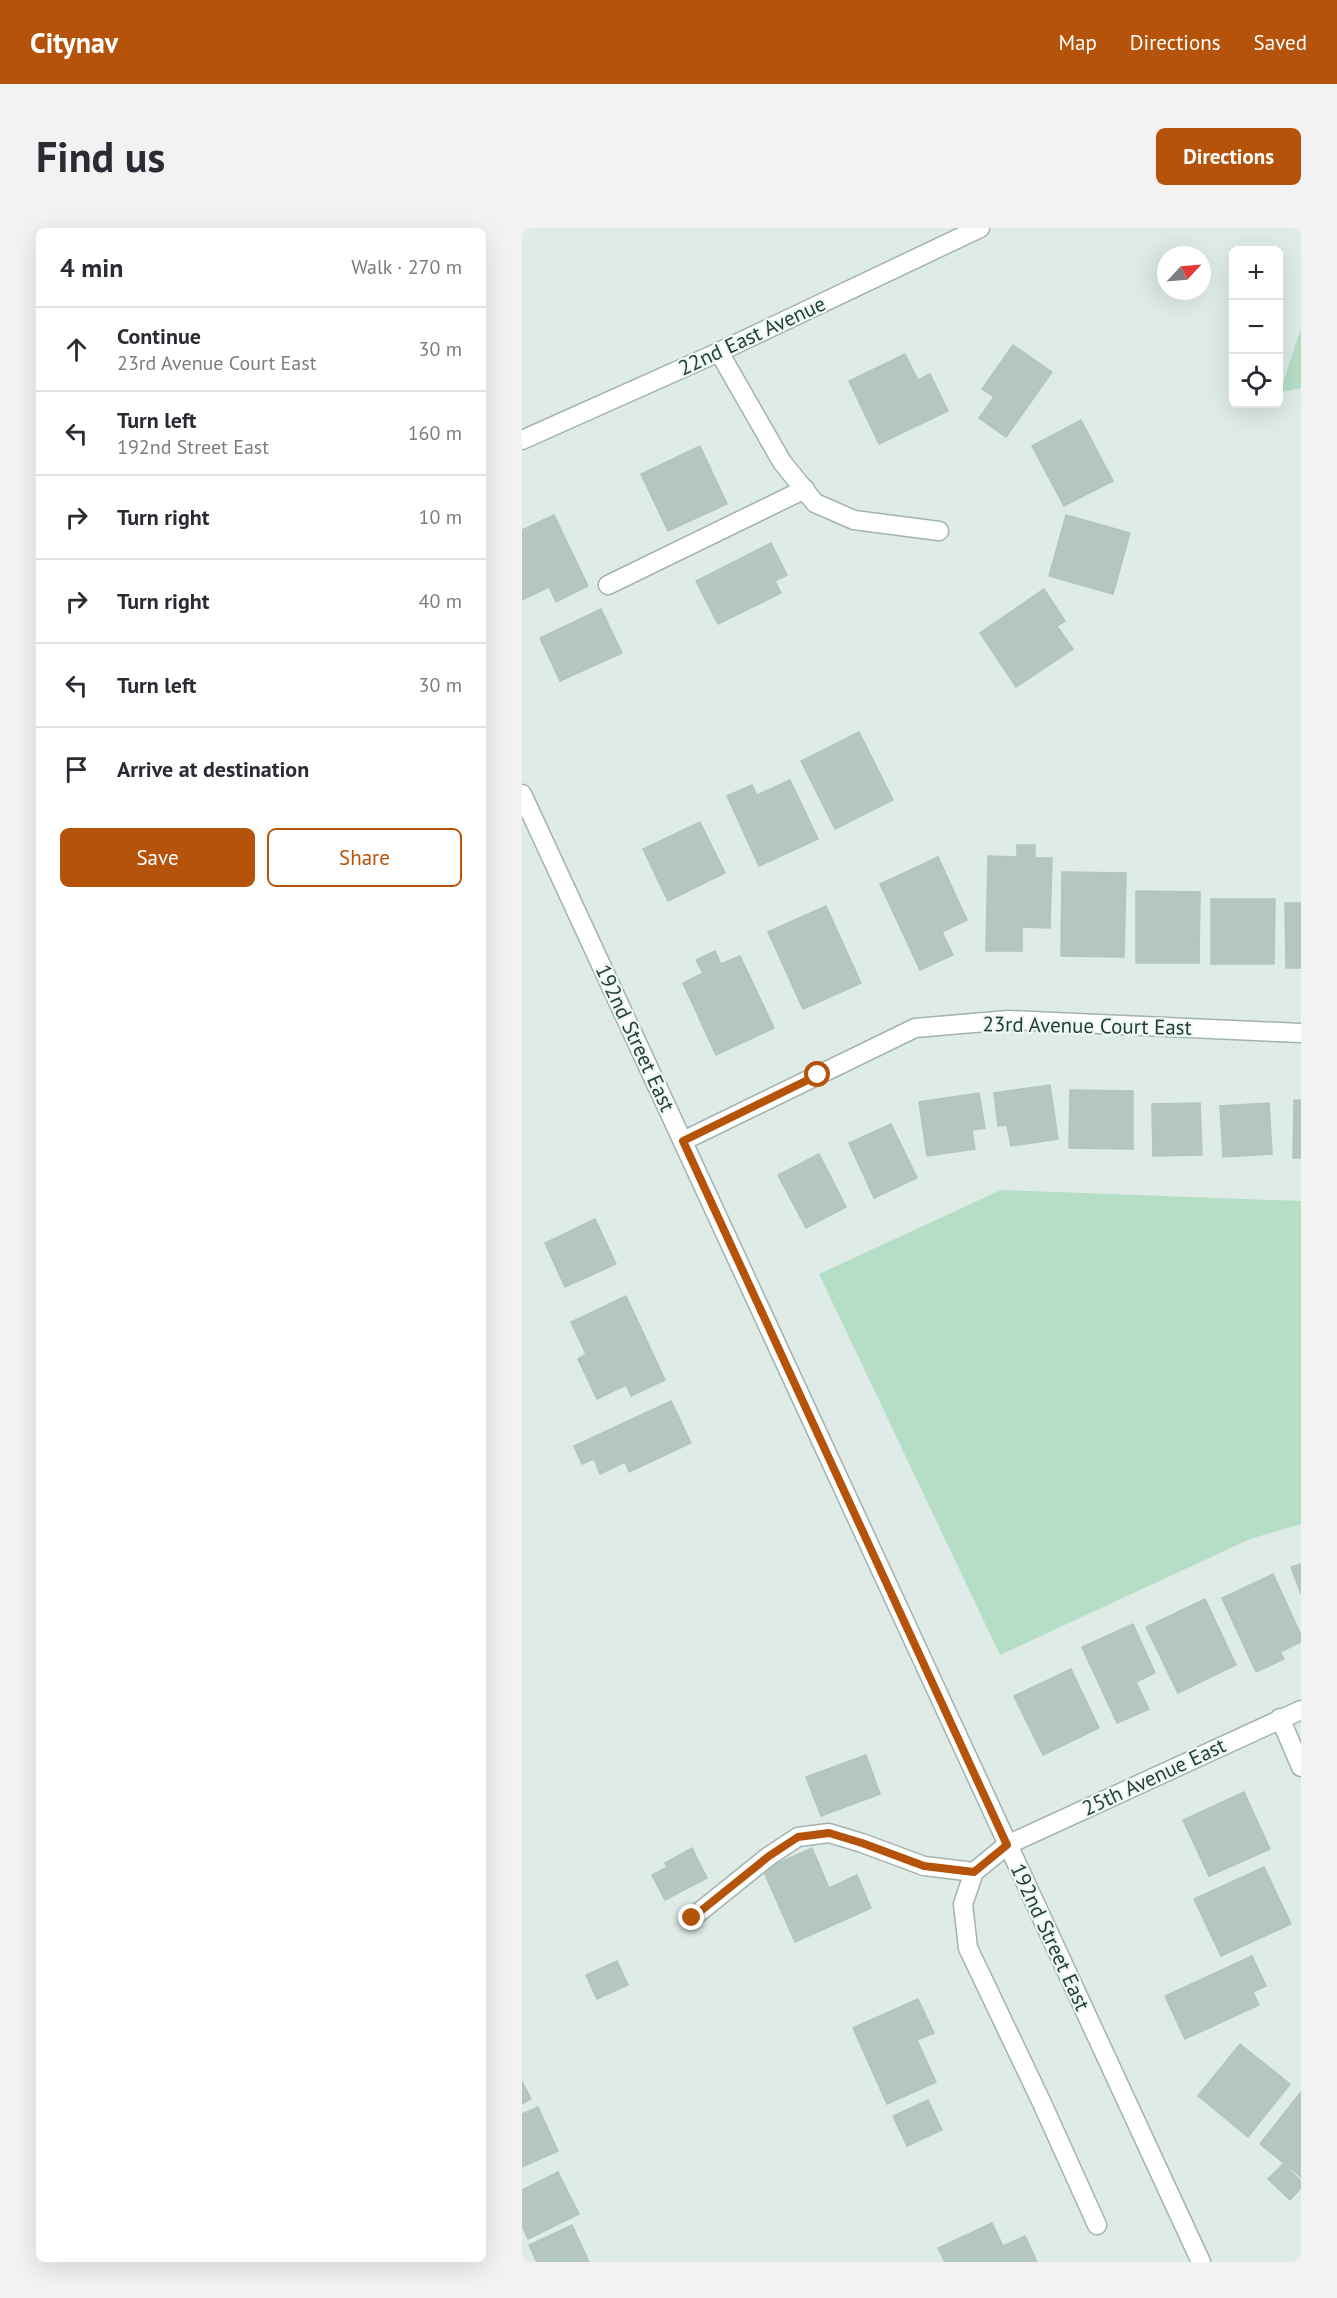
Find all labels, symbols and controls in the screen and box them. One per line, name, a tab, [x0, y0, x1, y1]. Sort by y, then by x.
text: Citynav	[30, 24, 118, 61]
text: Map	[1058, 29, 1097, 56]
text: Directions	[1130, 29, 1221, 56]
text: Saved	[1254, 29, 1307, 56]
button: Directions	[1156, 128, 1301, 185]
text: Find us	[36, 129, 165, 184]
north arrow	[1157, 246, 1211, 300]
map controls	[1229, 246, 1283, 408]
button: +	[1229, 246, 1283, 300]
text: 4 min	[60, 251, 123, 284]
text: Walk · 270 m	[351, 254, 462, 280]
street label: 22nd East Avenue	[674, 290, 830, 381]
button: −	[1229, 300, 1283, 354]
text: Continue	[117, 322, 201, 350]
icon: ahead	[60, 333, 93, 366]
text: 30 m	[419, 336, 462, 362]
text: 23rd Avenue Court East	[117, 350, 316, 376]
button: locate	[1229, 354, 1283, 408]
text: Turn left	[117, 406, 197, 434]
icon: left	[60, 417, 93, 450]
text: 160 m	[408, 420, 462, 446]
text: 192nd Street East	[117, 434, 269, 460]
icon: right	[60, 501, 93, 534]
text: Turn right	[117, 503, 209, 531]
text: 10 m	[419, 504, 462, 530]
icon: right	[60, 585, 93, 618]
text: Turn right	[117, 587, 209, 615]
text: 40 m	[419, 588, 462, 614]
icon: left	[60, 669, 93, 702]
text: Turn left	[117, 671, 197, 699]
text: 30 m	[419, 672, 462, 698]
icon: arrive	[60, 753, 93, 786]
text: Arrive at destination	[117, 755, 309, 783]
button: Save	[60, 828, 255, 887]
button: Share	[267, 828, 462, 887]
street label: 192nd Street East	[589, 960, 681, 1116]
street label: 23rd Avenue Court East	[982, 1010, 1192, 1041]
route start	[804, 1061, 830, 1087]
street label: 25th Avenue East	[1078, 1732, 1230, 1822]
street label: 192nd Street East	[1004, 1859, 1096, 2015]
route end	[678, 1904, 704, 1930]

